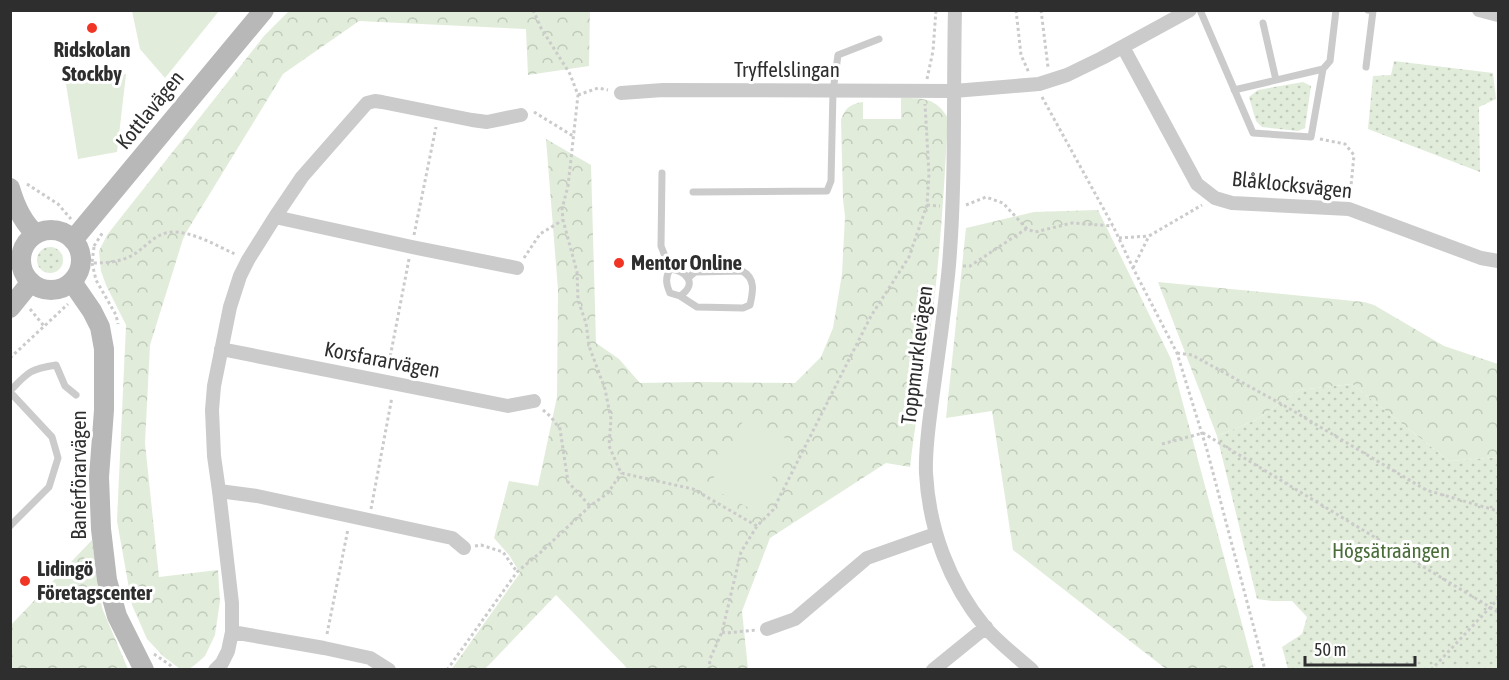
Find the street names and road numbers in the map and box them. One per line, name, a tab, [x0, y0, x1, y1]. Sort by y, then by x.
street label: Tryffelslingan	[734, 57, 840, 81]
street label: Kottlavägen	[110, 65, 188, 153]
street label: Blåklocksvägen	[1231, 166, 1353, 202]
street label: Toppmurklevägen	[896, 284, 936, 426]
street label: Korsfararvägen	[322, 336, 442, 382]
street label: Banérförarvägen	[66, 410, 90, 540]

